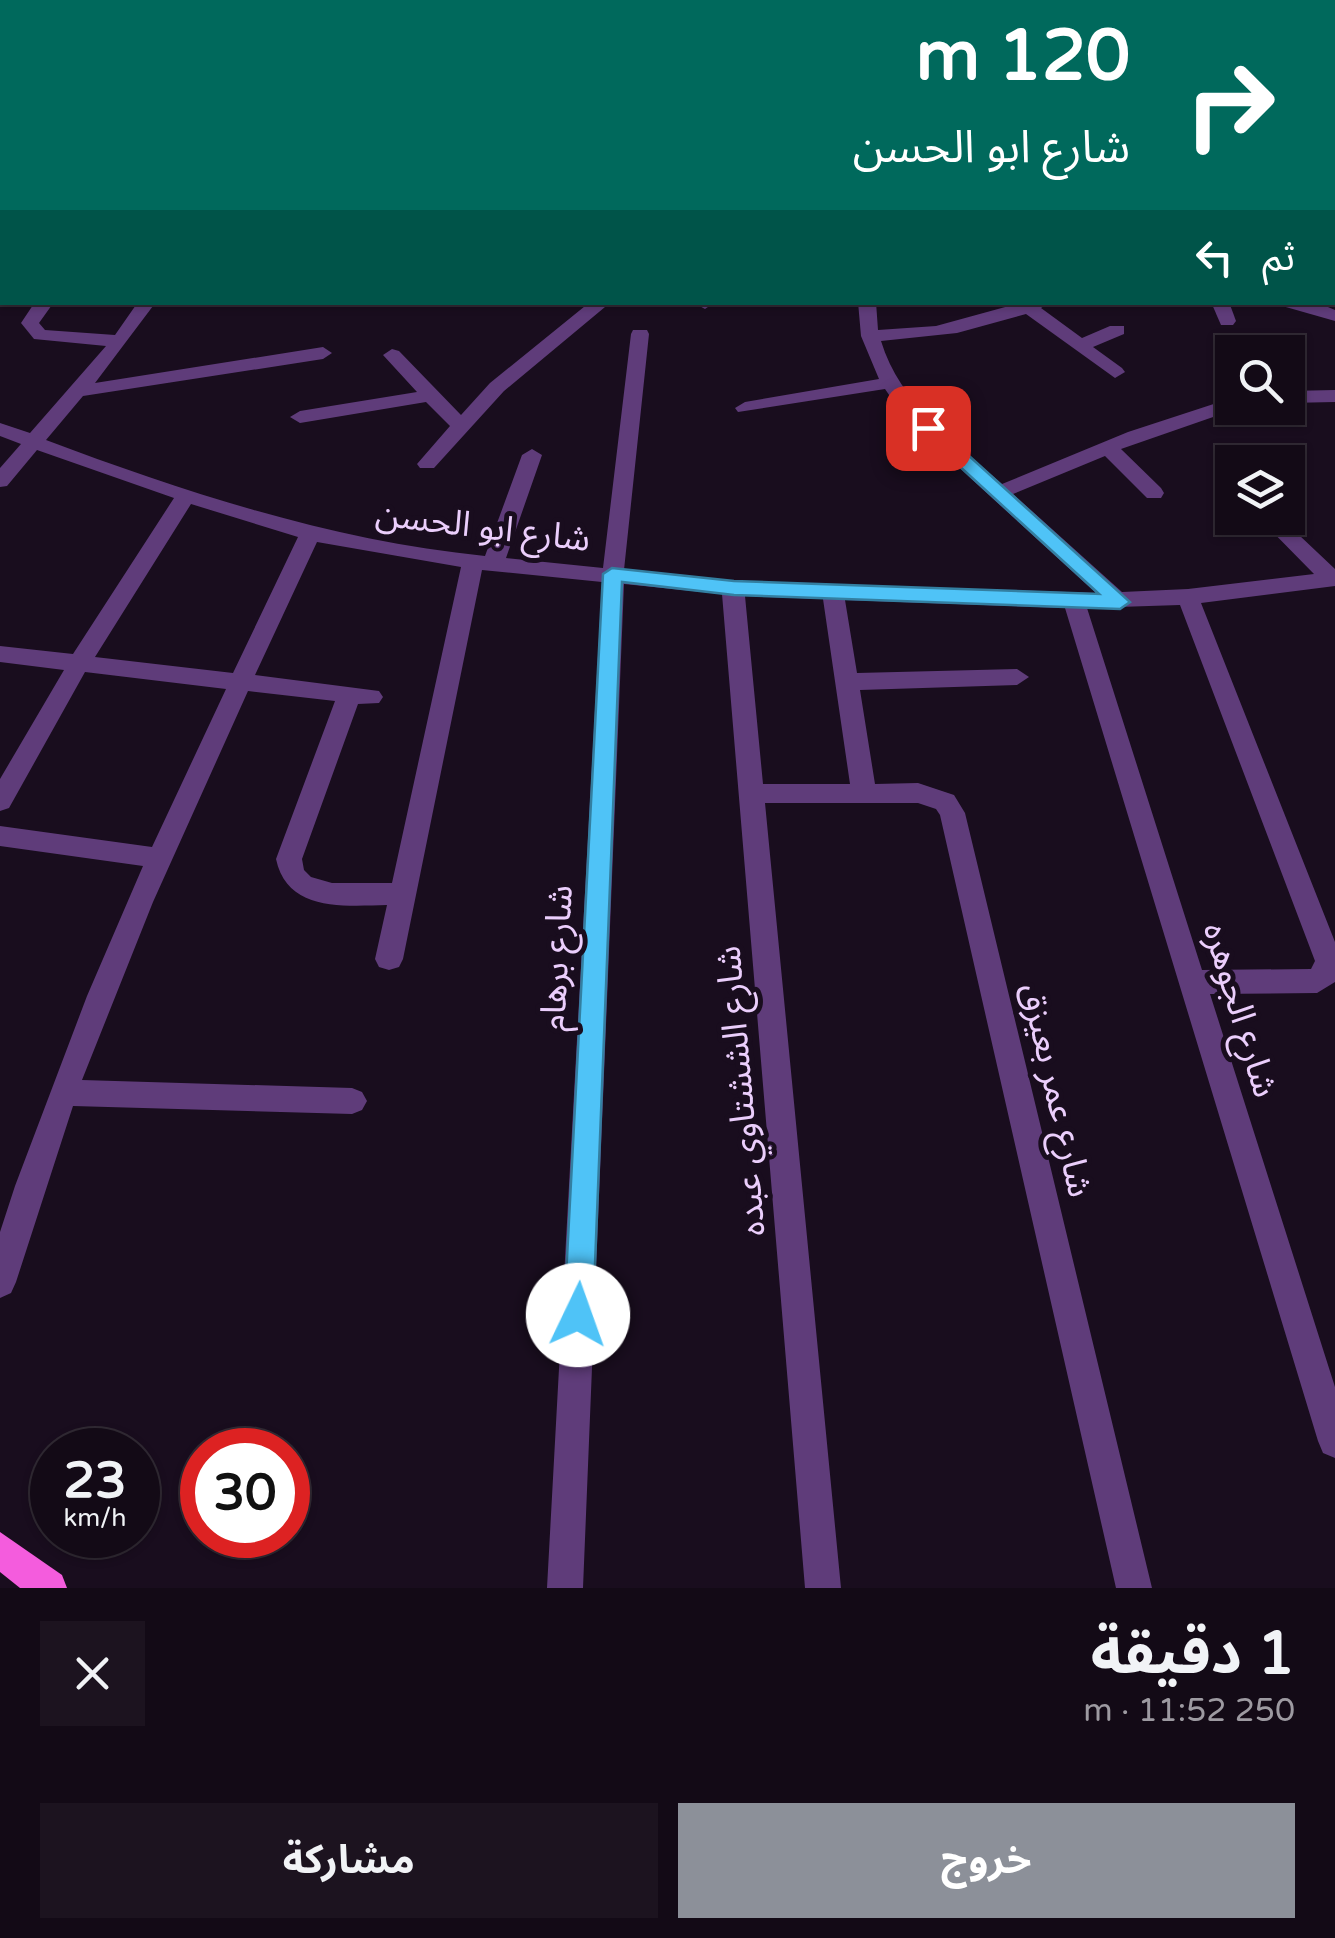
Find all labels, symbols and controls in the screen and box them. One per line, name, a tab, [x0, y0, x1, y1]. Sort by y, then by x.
text: 120 m	[916, 15, 1130, 99]
icon: right	[1165, 40, 1295, 170]
text: شارع ابو الحسن	[853, 121, 1130, 175]
icon: left	[1187, 230, 1242, 285]
text: ثم	[1262, 235, 1295, 281]
map controls	[1215, 335, 1305, 535]
button: search	[1215, 335, 1305, 425]
pin	[886, 386, 971, 471]
icon: arrive	[901, 401, 956, 456]
button: layers	[1215, 445, 1305, 535]
street label: شارع ابو الحسن	[373, 493, 593, 565]
street label: شارع برهام	[532, 884, 586, 1032]
street label: شارع الجوهره	[1190, 918, 1286, 1104]
street label: شارع الششتاوي عبده	[707, 944, 780, 1238]
street label: شارع عمر بعيزق	[1007, 979, 1101, 1202]
position arrow	[526, 1263, 630, 1367]
speed limit sign: 30	[180, 1428, 310, 1558]
text: 23	[64, 1451, 126, 1511]
text: km/h	[64, 1503, 126, 1533]
text: 1 دقيقة	[1091, 1618, 1295, 1690]
button: close	[40, 1621, 145, 1726]
text: 250 m · 11:52	[1083, 1692, 1295, 1730]
button: مشاركة	[40, 1803, 658, 1918]
button: خروج	[678, 1803, 1295, 1918]

